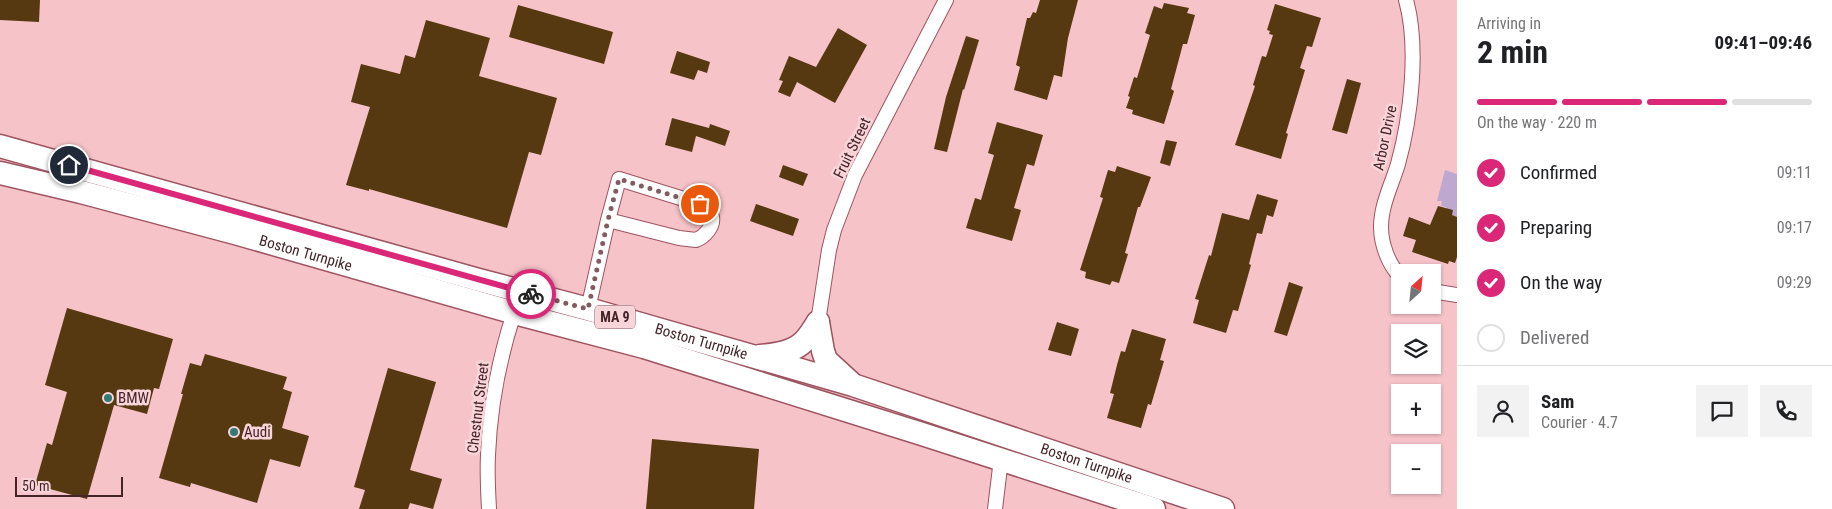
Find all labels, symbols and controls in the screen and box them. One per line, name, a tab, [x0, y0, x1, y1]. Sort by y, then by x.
text: Arriving in	[1477, 14, 1541, 33]
text: 09:41–09:46	[1714, 31, 1812, 54]
text: 2 min	[1477, 33, 1548, 71]
street label: Arbor Drive	[1369, 104, 1401, 172]
text: On the way · 220 m	[1477, 113, 1597, 132]
street label: Fruit Street	[830, 115, 874, 181]
pin	[48, 144, 90, 186]
icon: home	[55, 151, 83, 179]
icon: check	[1477, 159, 1505, 187]
text: Confirmed	[1520, 161, 1597, 184]
text: 09:11	[1777, 163, 1812, 182]
pin	[679, 183, 721, 225]
icon: bag	[686, 190, 714, 218]
icon: check	[1477, 214, 1505, 242]
text: Preparing	[1520, 216, 1592, 239]
text: 09:17	[1777, 218, 1812, 237]
street label: Boston Turnpike	[257, 231, 354, 275]
north arrow	[1391, 264, 1441, 314]
map controls	[1391, 264, 1441, 494]
courier	[506, 269, 556, 319]
icon: check	[1477, 269, 1505, 297]
text: On the way	[1520, 271, 1602, 294]
text: 09:29	[1777, 273, 1812, 292]
icon: bike	[517, 280, 545, 308]
road number: MA 9	[595, 306, 635, 328]
street label: Boston Turnpike	[653, 320, 750, 363]
button: layers	[1391, 324, 1441, 374]
text: Delivered	[1520, 326, 1589, 349]
street label: Chestnut Street	[463, 361, 493, 455]
button: +	[1391, 384, 1441, 434]
button: person	[1477, 385, 1529, 437]
button: chat	[1696, 385, 1748, 437]
button: phone	[1760, 385, 1812, 437]
place label: BMW	[118, 389, 150, 407]
text: Sam	[1541, 390, 1574, 413]
marker: BMW	[102, 392, 114, 404]
text: Courier · 4.7	[1541, 413, 1618, 432]
place label: Audi	[244, 423, 271, 441]
marker: Audi	[228, 426, 240, 438]
street label: Boston Turnpike	[1038, 439, 1135, 487]
button: −	[1391, 444, 1441, 494]
scale bar	[15, 474, 122, 497]
text: 50 m	[22, 478, 50, 494]

